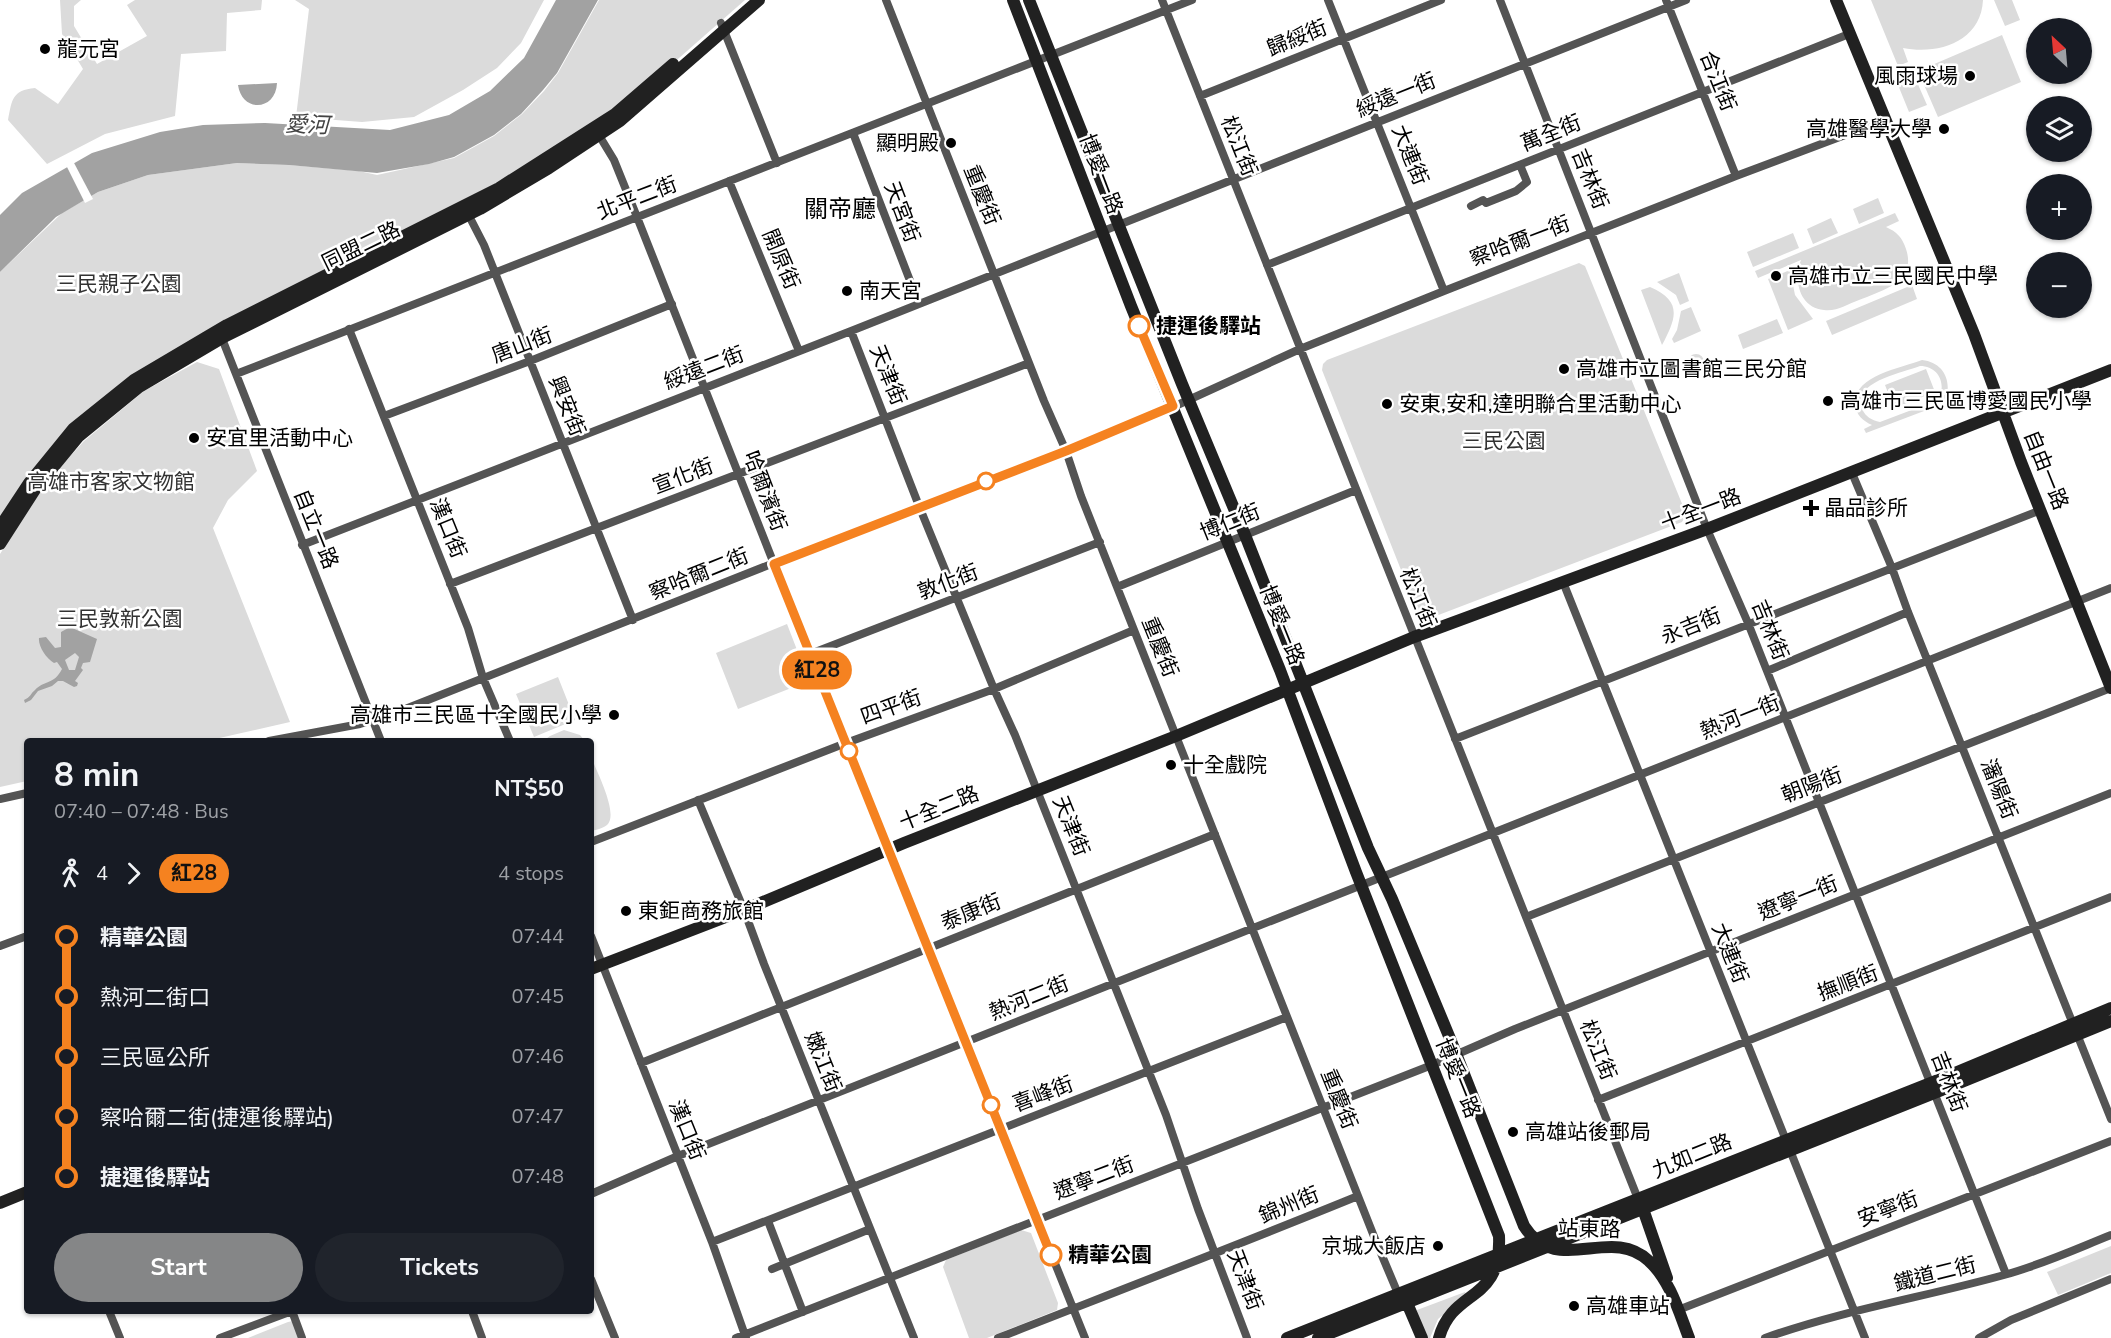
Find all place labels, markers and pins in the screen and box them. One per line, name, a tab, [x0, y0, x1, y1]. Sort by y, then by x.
place label: 龍元宮	[57, 35, 120, 63]
marker: 龍元宮	[38, 42, 52, 56]
place label: 風雨球場	[1874, 62, 1958, 90]
marker: 風雨球場	[1963, 69, 1977, 83]
place label: 高雄醫學大學	[1806, 115, 1932, 143]
marker: 高雄醫學大學	[1937, 122, 1951, 136]
place label: 顯明殿	[876, 129, 939, 157]
marker: 顯明殿	[944, 136, 958, 150]
place label: 高雄市立三民國民中學	[1788, 262, 1998, 290]
marker: 高雄市立三民國民中學	[1769, 269, 1783, 283]
place label: 南天宮	[859, 277, 922, 305]
marker: 南天宮	[840, 284, 854, 298]
place label: 捷運後驛站	[1156, 312, 1261, 340]
marker: 捷運後驛站	[1128, 315, 1150, 337]
place label: 高雄市立圖書館三民分館	[1576, 355, 1807, 383]
marker: 高雄市立圖書館三民分館	[1557, 362, 1571, 376]
place label: 高雄市三民區博愛國民小學	[1840, 387, 2092, 415]
place label: 安東,安和,達明聯合里活動中心	[1399, 390, 1682, 418]
marker: 高雄市三民區博愛國民小學	[1821, 394, 1835, 408]
marker: 安東,安和,達明聯合里活動中心	[1380, 397, 1394, 411]
place label: 安宜里活動中心	[206, 424, 353, 452]
marker: 安宜里活動中心	[187, 431, 201, 445]
unlabelled marker	[977, 472, 995, 490]
place label: 晶品診所	[1824, 494, 1908, 522]
marker: 晶品診所	[1802, 499, 1820, 517]
place label: 高雄市三民區十全國民小學	[350, 701, 602, 729]
marker: 高雄市三民區十全國民小學	[607, 708, 621, 722]
unlabelled marker	[840, 742, 858, 760]
place label: 十全戲院	[1183, 751, 1267, 779]
marker: 十全戲院	[1164, 758, 1178, 772]
place label: 東鉅商務旅館	[638, 897, 764, 925]
marker: 東鉅商務旅館	[619, 904, 633, 918]
unlabelled marker	[982, 1096, 1000, 1114]
place label: 高雄站後郵局	[1525, 1118, 1651, 1146]
marker: 高雄站後郵局	[1506, 1125, 1520, 1139]
place label: 京城大飯店	[1321, 1232, 1426, 1260]
marker: 京城大飯店	[1431, 1239, 1445, 1253]
place label: 精華公園	[1068, 1241, 1152, 1269]
marker: 精華公園	[1040, 1244, 1062, 1266]
place label: 高雄車站	[1586, 1292, 1670, 1320]
marker: 高雄車站	[1567, 1299, 1581, 1313]

